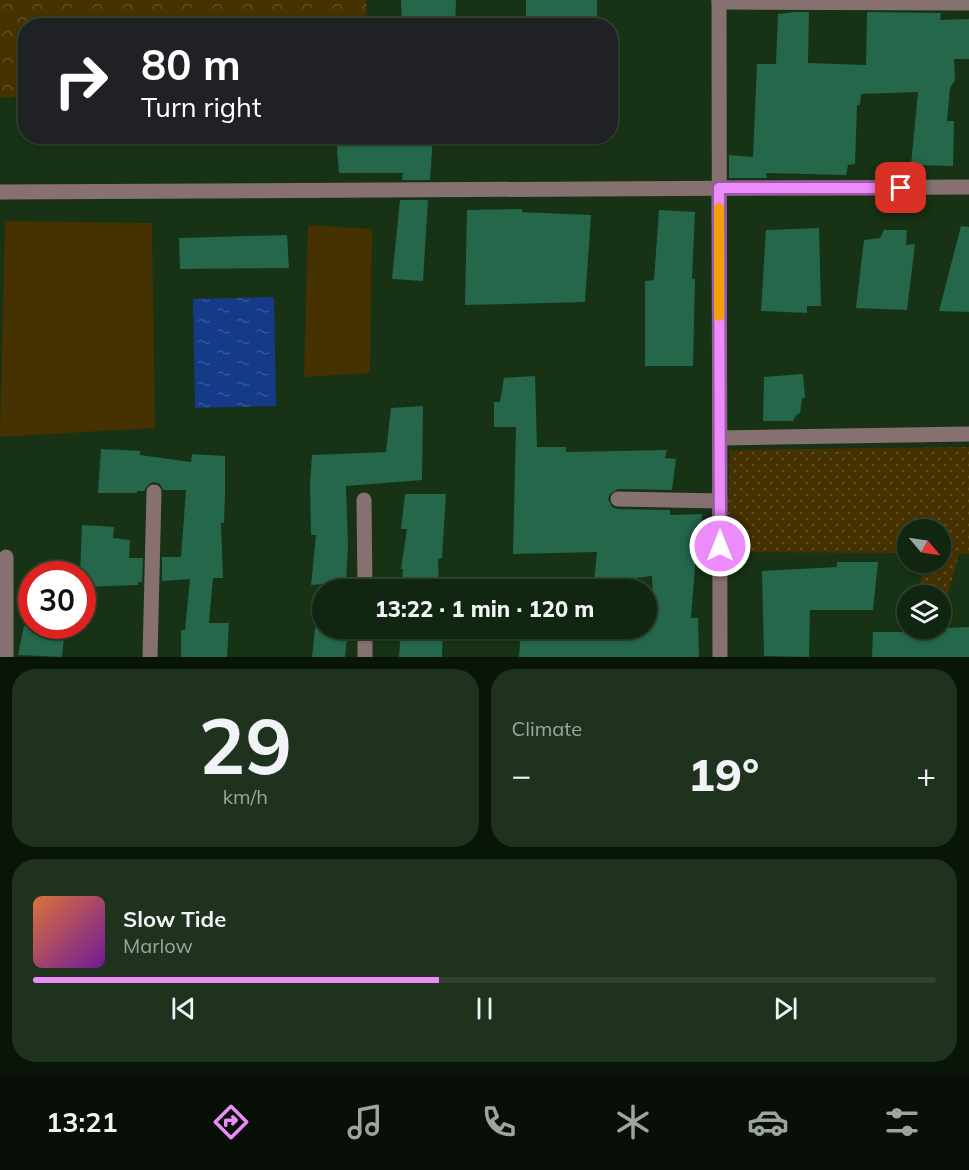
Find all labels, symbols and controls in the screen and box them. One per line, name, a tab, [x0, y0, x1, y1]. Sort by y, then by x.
text: 80 m	[141, 38, 241, 91]
icon: right	[42, 42, 120, 120]
text: Turn right	[141, 90, 261, 124]
pin	[875, 162, 926, 213]
icon: arrive	[884, 171, 917, 204]
position arrow	[688, 514, 752, 578]
north arrow	[897, 519, 951, 573]
map controls	[897, 519, 951, 639]
speed limit sign: 30	[18, 561, 96, 639]
button: layers	[897, 585, 951, 639]
text: 13:22 · 1 min · 120 m	[375, 595, 594, 623]
text: 29	[198, 696, 292, 794]
text: Climate	[512, 716, 582, 741]
text: 19°	[688, 746, 759, 802]
text: −	[512, 754, 531, 795]
text: +	[916, 754, 936, 795]
text: km/h	[223, 784, 268, 809]
text: Slow Tide	[123, 905, 226, 933]
text: Marlow	[123, 933, 193, 958]
icon: previous	[167, 992, 200, 1025]
icon: pause	[468, 992, 501, 1025]
icon: next	[769, 992, 802, 1025]
icon: directions	[210, 1101, 252, 1143]
icon: music	[344, 1101, 386, 1143]
icon: phone	[478, 1101, 520, 1143]
icon: climate	[612, 1101, 654, 1143]
icon: car	[747, 1101, 789, 1143]
icon: filters	[881, 1101, 923, 1143]
text: 13:21	[46, 1105, 118, 1139]

